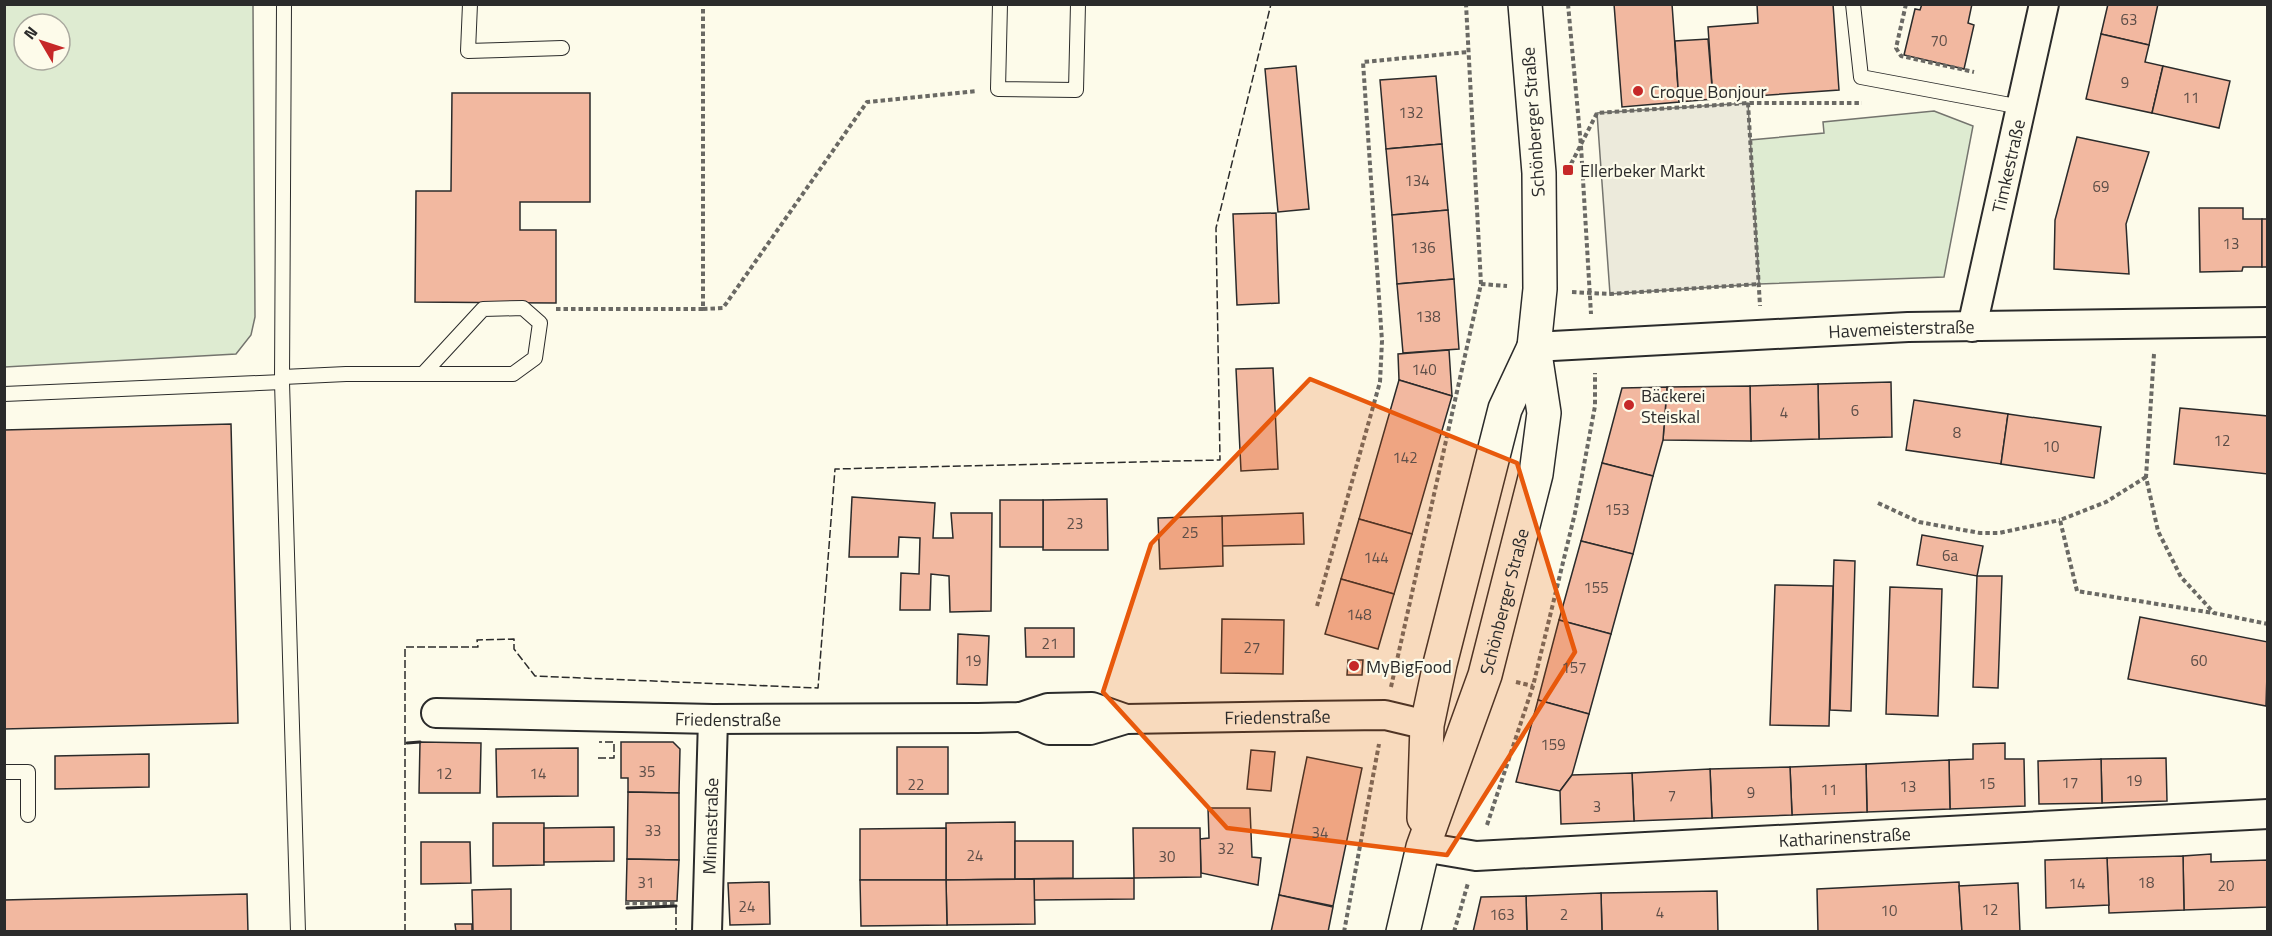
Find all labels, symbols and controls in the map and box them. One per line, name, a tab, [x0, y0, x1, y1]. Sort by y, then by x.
house number: 63	[2121, 8, 2137, 31]
north arrow	[12, 12, 72, 72]
text: N	[18, 21, 43, 44]
house number: 70	[1931, 29, 1947, 52]
street label: Schönberger Straße	[1514, 46, 1552, 198]
house number: 9	[2121, 71, 2129, 94]
place label: Croque Bonjour	[1650, 78, 1767, 105]
marker: Croque Bonjour	[1631, 84, 1645, 98]
house number: 11	[2183, 86, 2199, 109]
house number: 132	[1398, 101, 1424, 124]
street label: Timkestraße	[1984, 116, 2031, 215]
place label: Ellerbeker Markt	[1580, 157, 1706, 184]
marker: Ellerbeker Markt	[1561, 163, 1575, 177]
house number: 134	[1404, 169, 1430, 192]
house number: 69	[2093, 175, 2109, 198]
house number: 13	[2223, 232, 2239, 255]
house number: 136	[1410, 236, 1436, 259]
house number: 138	[1415, 305, 1441, 328]
street label: Havemeisterstraße	[1828, 313, 1975, 345]
house number: 140	[1411, 358, 1437, 381]
place label: Bäckerei Steiskal	[1641, 382, 1706, 430]
marker: Bäckerei Steiskal	[1622, 398, 1636, 412]
house number: 6	[1851, 399, 1859, 422]
house number: 4	[1780, 401, 1788, 424]
house number: 8	[1953, 421, 1961, 444]
house number: 12	[2214, 429, 2230, 452]
house number: 10	[2043, 435, 2059, 458]
house number: 142	[1392, 446, 1418, 469]
house number: 153	[1604, 498, 1630, 521]
house number: 23	[1067, 512, 1083, 535]
house number: 25	[1182, 521, 1198, 544]
street label: Schönberger Straße	[1472, 525, 1535, 678]
house number: 6a	[1942, 544, 1958, 567]
house number: 144	[1363, 546, 1389, 569]
house number: 155	[1583, 576, 1609, 599]
house number: 148	[1346, 603, 1372, 626]
house number: 21	[1042, 632, 1058, 655]
house number: 27	[1244, 636, 1260, 659]
house number: 19	[965, 649, 981, 672]
house number: 60	[2191, 649, 2207, 672]
place label: MyBigFood	[1366, 653, 1452, 680]
house number: 157	[1561, 656, 1587, 679]
marker: MyBigFood	[1347, 659, 1361, 673]
street label: Friedenstraße	[1224, 702, 1331, 731]
street label: Friedenstraße	[675, 705, 781, 733]
house number: 159	[1540, 733, 1566, 756]
house number: 35	[639, 760, 655, 783]
house number: 12	[436, 762, 452, 785]
house number: 14	[530, 762, 546, 785]
house number: 19	[2126, 769, 2142, 792]
house number: 17	[2062, 771, 2078, 794]
house number: 15	[1979, 772, 1995, 795]
house number: 22	[908, 773, 924, 796]
house number: 13	[1900, 775, 1916, 798]
street label: Minnastraße	[695, 777, 725, 875]
house number: 11	[1821, 778, 1837, 801]
house number: 9	[1747, 781, 1755, 804]
house number: 7	[1668, 784, 1676, 807]
house number: 3	[1593, 795, 1601, 818]
house number: 33	[645, 819, 661, 842]
street label: Katharinenstraße	[1778, 819, 1912, 853]
house number: 34	[1312, 821, 1328, 844]
house number: 32	[1218, 837, 1234, 860]
house number: 24	[967, 844, 983, 867]
house number: 30	[1159, 845, 1175, 868]
house number: 31	[638, 871, 654, 894]
house number: 18	[2138, 871, 2154, 894]
house number: 14	[2069, 872, 2085, 895]
house number: 20	[2218, 874, 2234, 897]
house number: 24	[739, 895, 755, 918]
house number: 12	[1982, 898, 1998, 921]
house number: 10	[1881, 899, 1897, 922]
house number: 4	[1656, 901, 1664, 924]
house number: 163	[1489, 903, 1515, 926]
house number: 2	[1560, 903, 1568, 926]

